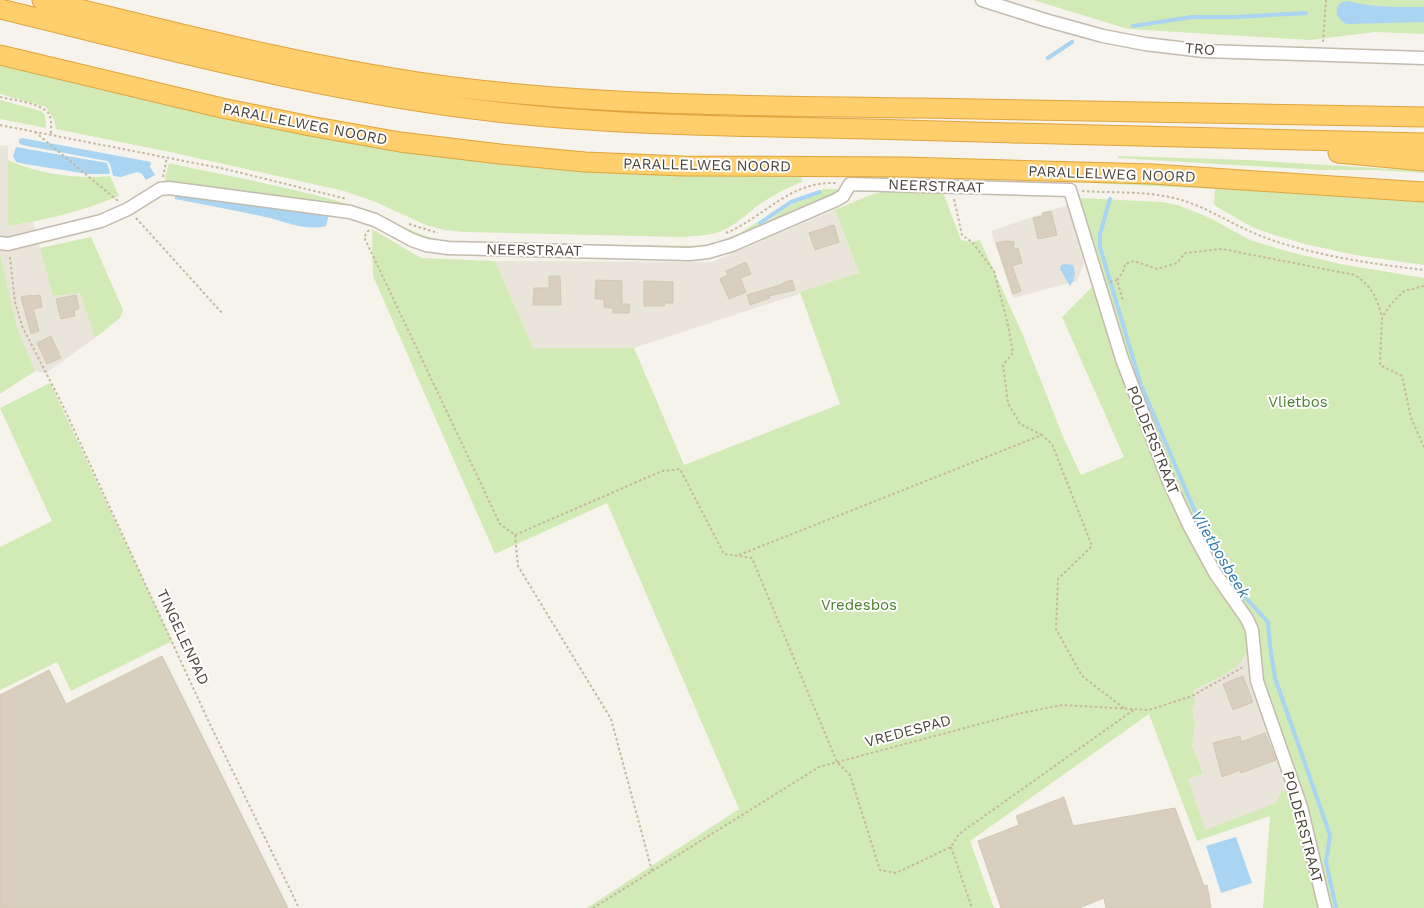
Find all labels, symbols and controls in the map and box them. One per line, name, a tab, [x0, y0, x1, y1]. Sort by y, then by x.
street label: TRO	[1184, 39, 1216, 59]
street label: PARALLELWEG NOORD	[221, 99, 389, 149]
street label: PARALLELWEG NOORD	[623, 155, 791, 175]
street label: PARALLELWEG NOORD	[1028, 162, 1196, 186]
street label: NEERSTRAAT	[888, 175, 984, 197]
street label: NEERSTRAAT	[486, 240, 582, 260]
street label: POLDERSTRAAT	[1123, 383, 1183, 497]
park label: Vlietbos	[1268, 393, 1328, 411]
water label: Vlietbosbeek	[1187, 507, 1255, 602]
street label: TINGELENPAD	[153, 586, 213, 688]
park label: Vredesbos	[821, 596, 897, 614]
street label: VREDESPAD	[863, 711, 953, 751]
street label: POLDERSTRAAT	[1279, 769, 1327, 885]

